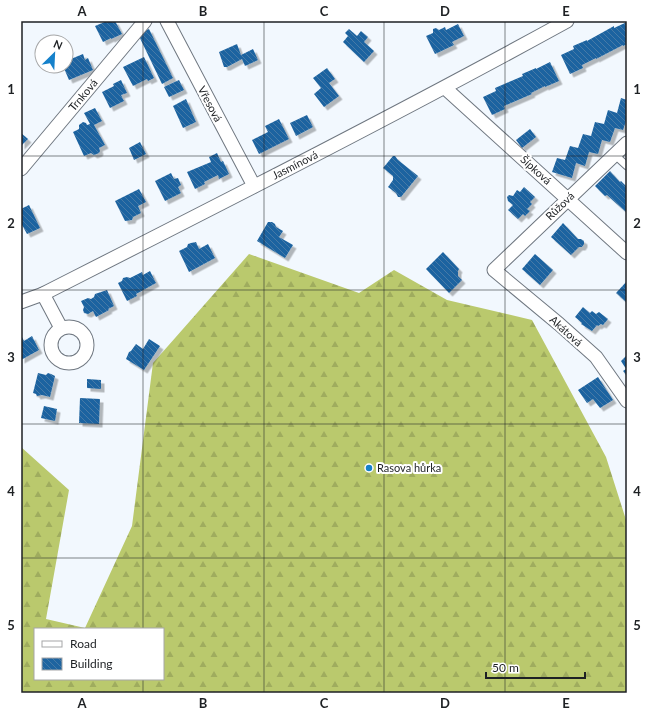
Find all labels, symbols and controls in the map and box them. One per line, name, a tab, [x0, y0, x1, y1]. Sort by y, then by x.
text: A	[76, 3, 87, 19]
text: B	[199, 3, 208, 19]
text: C	[320, 3, 329, 19]
text: D	[440, 3, 450, 19]
text: E	[562, 3, 570, 19]
north arrow	[34, 34, 74, 74]
text: N	[52, 37, 65, 52]
street label: Trnková	[65, 76, 100, 113]
text: 1	[7, 81, 15, 97]
text: 1	[633, 81, 641, 97]
street label: Vřesová	[196, 84, 225, 124]
street label: Jasmínová	[270, 148, 320, 182]
street label: Šípková	[518, 152, 554, 187]
street label: Růžová	[543, 189, 577, 222]
text: 2	[7, 215, 15, 231]
text: 2	[633, 215, 641, 231]
street label: Akátová	[547, 313, 585, 349]
text: 3	[7, 349, 15, 365]
text: 3	[633, 349, 641, 365]
place label: Rasova hůrka	[377, 461, 441, 474]
marker: Rasova hůrka	[364, 463, 374, 473]
text: 4	[7, 483, 15, 499]
text: 4	[633, 483, 641, 499]
text: 5	[7, 617, 15, 633]
text: 5	[633, 617, 641, 633]
legend	[34, 628, 164, 680]
text: Road	[70, 636, 97, 651]
scale bar	[486, 654, 585, 680]
text: Building	[70, 656, 113, 671]
text: 50 m	[492, 660, 519, 675]
text: A	[76, 695, 87, 711]
text: B	[199, 695, 208, 711]
text: C	[320, 695, 329, 711]
text: D	[440, 695, 450, 711]
text: E	[562, 695, 570, 711]

